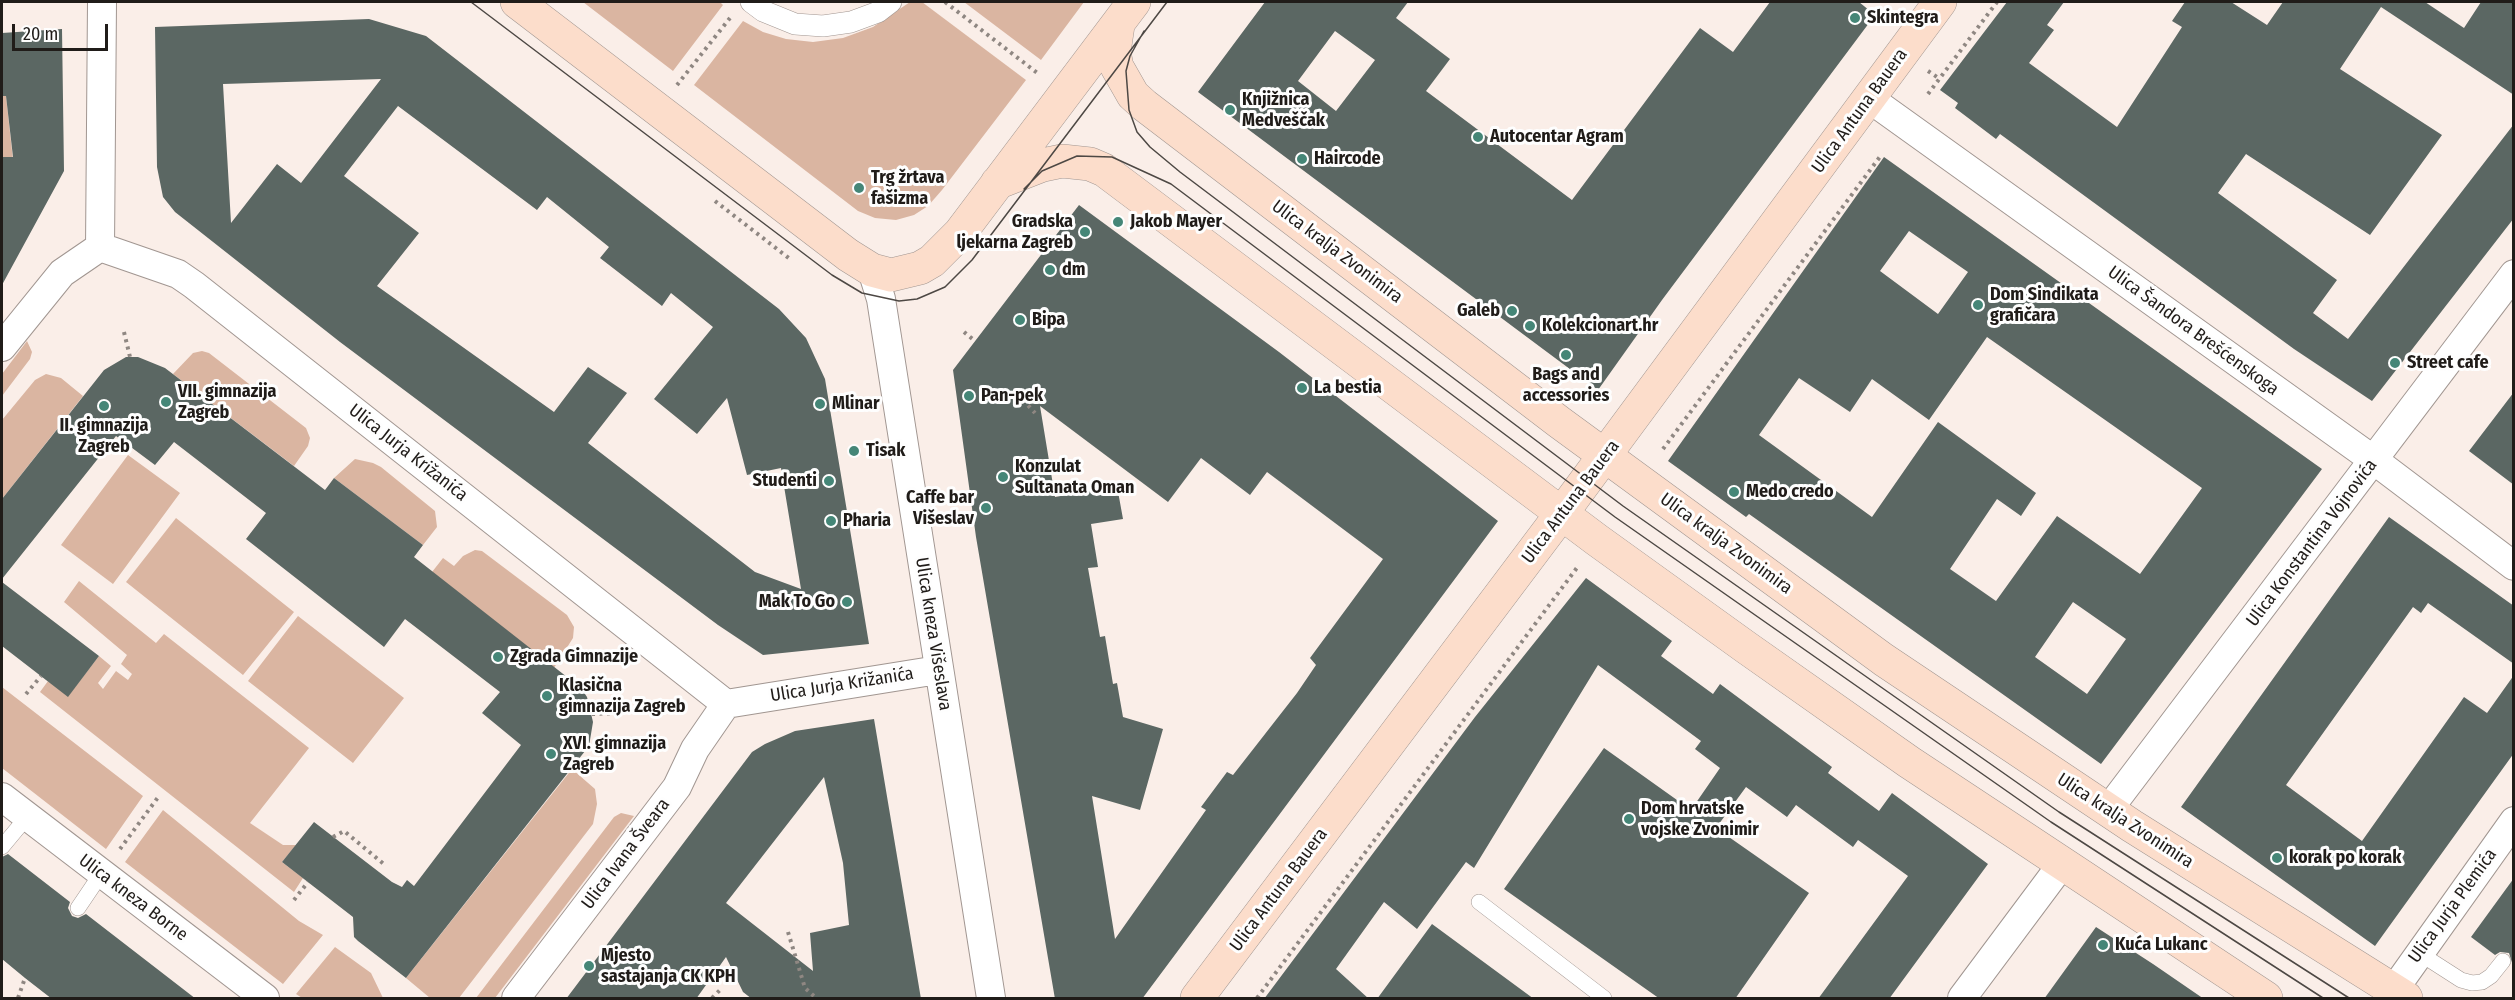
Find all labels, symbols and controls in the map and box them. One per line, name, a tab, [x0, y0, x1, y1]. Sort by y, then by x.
place label: Skintegra	[1867, 7, 1939, 29]
marker: Skintegra	[1848, 11, 1862, 25]
scale bar	[15, 12, 111, 50]
text: 20 m	[23, 23, 58, 45]
street label: Ulica Antuna Bauera	[1808, 44, 1912, 178]
place label: Knjižnica Medveščak	[1242, 89, 1325, 132]
marker: Knjižnica Medveščak	[1223, 103, 1237, 117]
place label: Autocentar Agram	[1490, 126, 1624, 148]
marker: Autocentar Agram	[1471, 130, 1485, 144]
place label: Haircode	[1314, 148, 1381, 170]
marker: Haircode	[1295, 152, 1309, 166]
place label: Trg žrtava fašizma	[871, 167, 944, 210]
marker: Trg žrtava fašizma	[852, 181, 866, 195]
street label: Ulica kralja Zvonimira	[1267, 196, 1407, 308]
place label: Gradska ljekarna Zagreb	[956, 211, 1073, 254]
place label: Jakob Mayer	[1130, 211, 1222, 233]
marker: Jakob Mayer	[1111, 215, 1125, 229]
marker: Gradska ljekarna Zagreb	[1078, 225, 1092, 239]
place label: dm	[1062, 259, 1086, 281]
street label: Ulica Šandora Brešćenskoga	[2103, 262, 2283, 400]
marker: dm	[1043, 263, 1057, 277]
place label: Dom Sindikata grafičara	[1990, 284, 2099, 326]
marker: Dom Sindikata grafičara	[1971, 298, 1985, 312]
place label: Galeb	[1457, 300, 1500, 322]
marker: Galeb	[1505, 304, 1519, 318]
place label: Bipa	[1032, 309, 1065, 331]
marker: Bipa	[1013, 313, 1027, 327]
place label: Kolekcionart.hr	[1542, 315, 1658, 337]
marker: Kolekcionart.hr	[1523, 319, 1537, 333]
marker: Bags and accessories	[1559, 348, 1573, 362]
place label: Street cafe	[2407, 352, 2489, 374]
marker: Street cafe	[2388, 356, 2402, 370]
place label: Bags and accessories	[1523, 364, 1609, 406]
place label: La bestia	[1314, 377, 1382, 399]
place label: VII. gimnazija Zagreb	[178, 381, 277, 424]
marker: La bestia	[1295, 381, 1309, 395]
place label: Pan-pek	[981, 385, 1043, 407]
marker: Pan-pek	[962, 389, 976, 403]
place label: Mlinar	[832, 393, 880, 415]
marker: VII. gimnazija Zagreb	[159, 395, 173, 409]
marker: Mlinar	[813, 397, 827, 411]
marker: II. gimnazija Zagreb	[97, 399, 111, 413]
street label: Ulica Jurja Križanića	[344, 400, 472, 506]
place label: II. gimnazija Zagreb	[59, 415, 149, 458]
street label: Ulica Antuna Bauera	[1518, 436, 1624, 568]
place label: Tisak	[866, 440, 905, 462]
marker: Tisak	[847, 444, 861, 458]
street label: Ulica Konstantina Vojnovića	[2242, 455, 2382, 631]
place label: Konzulat Sultanata Oman	[1015, 456, 1134, 498]
place label: Studenti	[753, 470, 817, 492]
marker: Konzulat Sultanata Oman	[996, 470, 1010, 484]
marker: Studenti	[822, 474, 836, 488]
place label: Medo credo	[1746, 481, 1834, 503]
marker: Medo credo	[1727, 485, 1741, 499]
place label: Caffe bar Višeslav	[906, 487, 974, 530]
street label: Ulica kralja Zvonimira	[1656, 489, 1796, 599]
marker: Caffe bar Višeslav	[979, 501, 993, 515]
place label: Pharia	[843, 510, 891, 532]
marker: Pharia	[824, 514, 838, 528]
street label: Ulica kneza Višeslava	[910, 556, 956, 712]
place label: Mak To Go	[759, 591, 835, 613]
marker: Mak To Go	[840, 595, 854, 609]
place label: Zgrada Gimnazije	[510, 646, 638, 668]
marker: Zgrada Gimnazije	[491, 650, 505, 664]
street label: Ulica Jurja Križanića	[769, 663, 915, 707]
place label: Klasična gimnazija Zagreb	[559, 675, 686, 718]
marker: Klasična gimnazija Zagreb	[540, 689, 554, 703]
place label: XVI. gimnazija Zagreb	[563, 733, 666, 776]
marker: XVI. gimnazija Zagreb	[544, 747, 558, 761]
street label: Ulica kralja Zvonimira	[2053, 769, 2197, 873]
street label: Ulica Ivana Šveara	[577, 794, 675, 914]
place label: Dom hrvatske vojske Zvonimir	[1641, 798, 1759, 840]
marker: Dom hrvatske vojske Zvonimir	[1622, 812, 1636, 826]
street label: Ulica Antuna Bauera	[1226, 824, 1332, 956]
street label: Ulica Jurja Plemića	[2404, 845, 2502, 967]
place label: korak po korak	[2289, 847, 2401, 869]
street label: Ulica kneza Borne	[74, 850, 192, 946]
marker: korak po korak	[2270, 851, 2284, 865]
place label: Kuća Lukanc	[2115, 934, 2207, 956]
marker: Kuća Lukanc	[2096, 938, 2110, 952]
place label: Mjesto sastajanja CK KPH	[601, 945, 736, 988]
marker: Mjesto sastajanja CK KPH	[582, 959, 596, 973]

